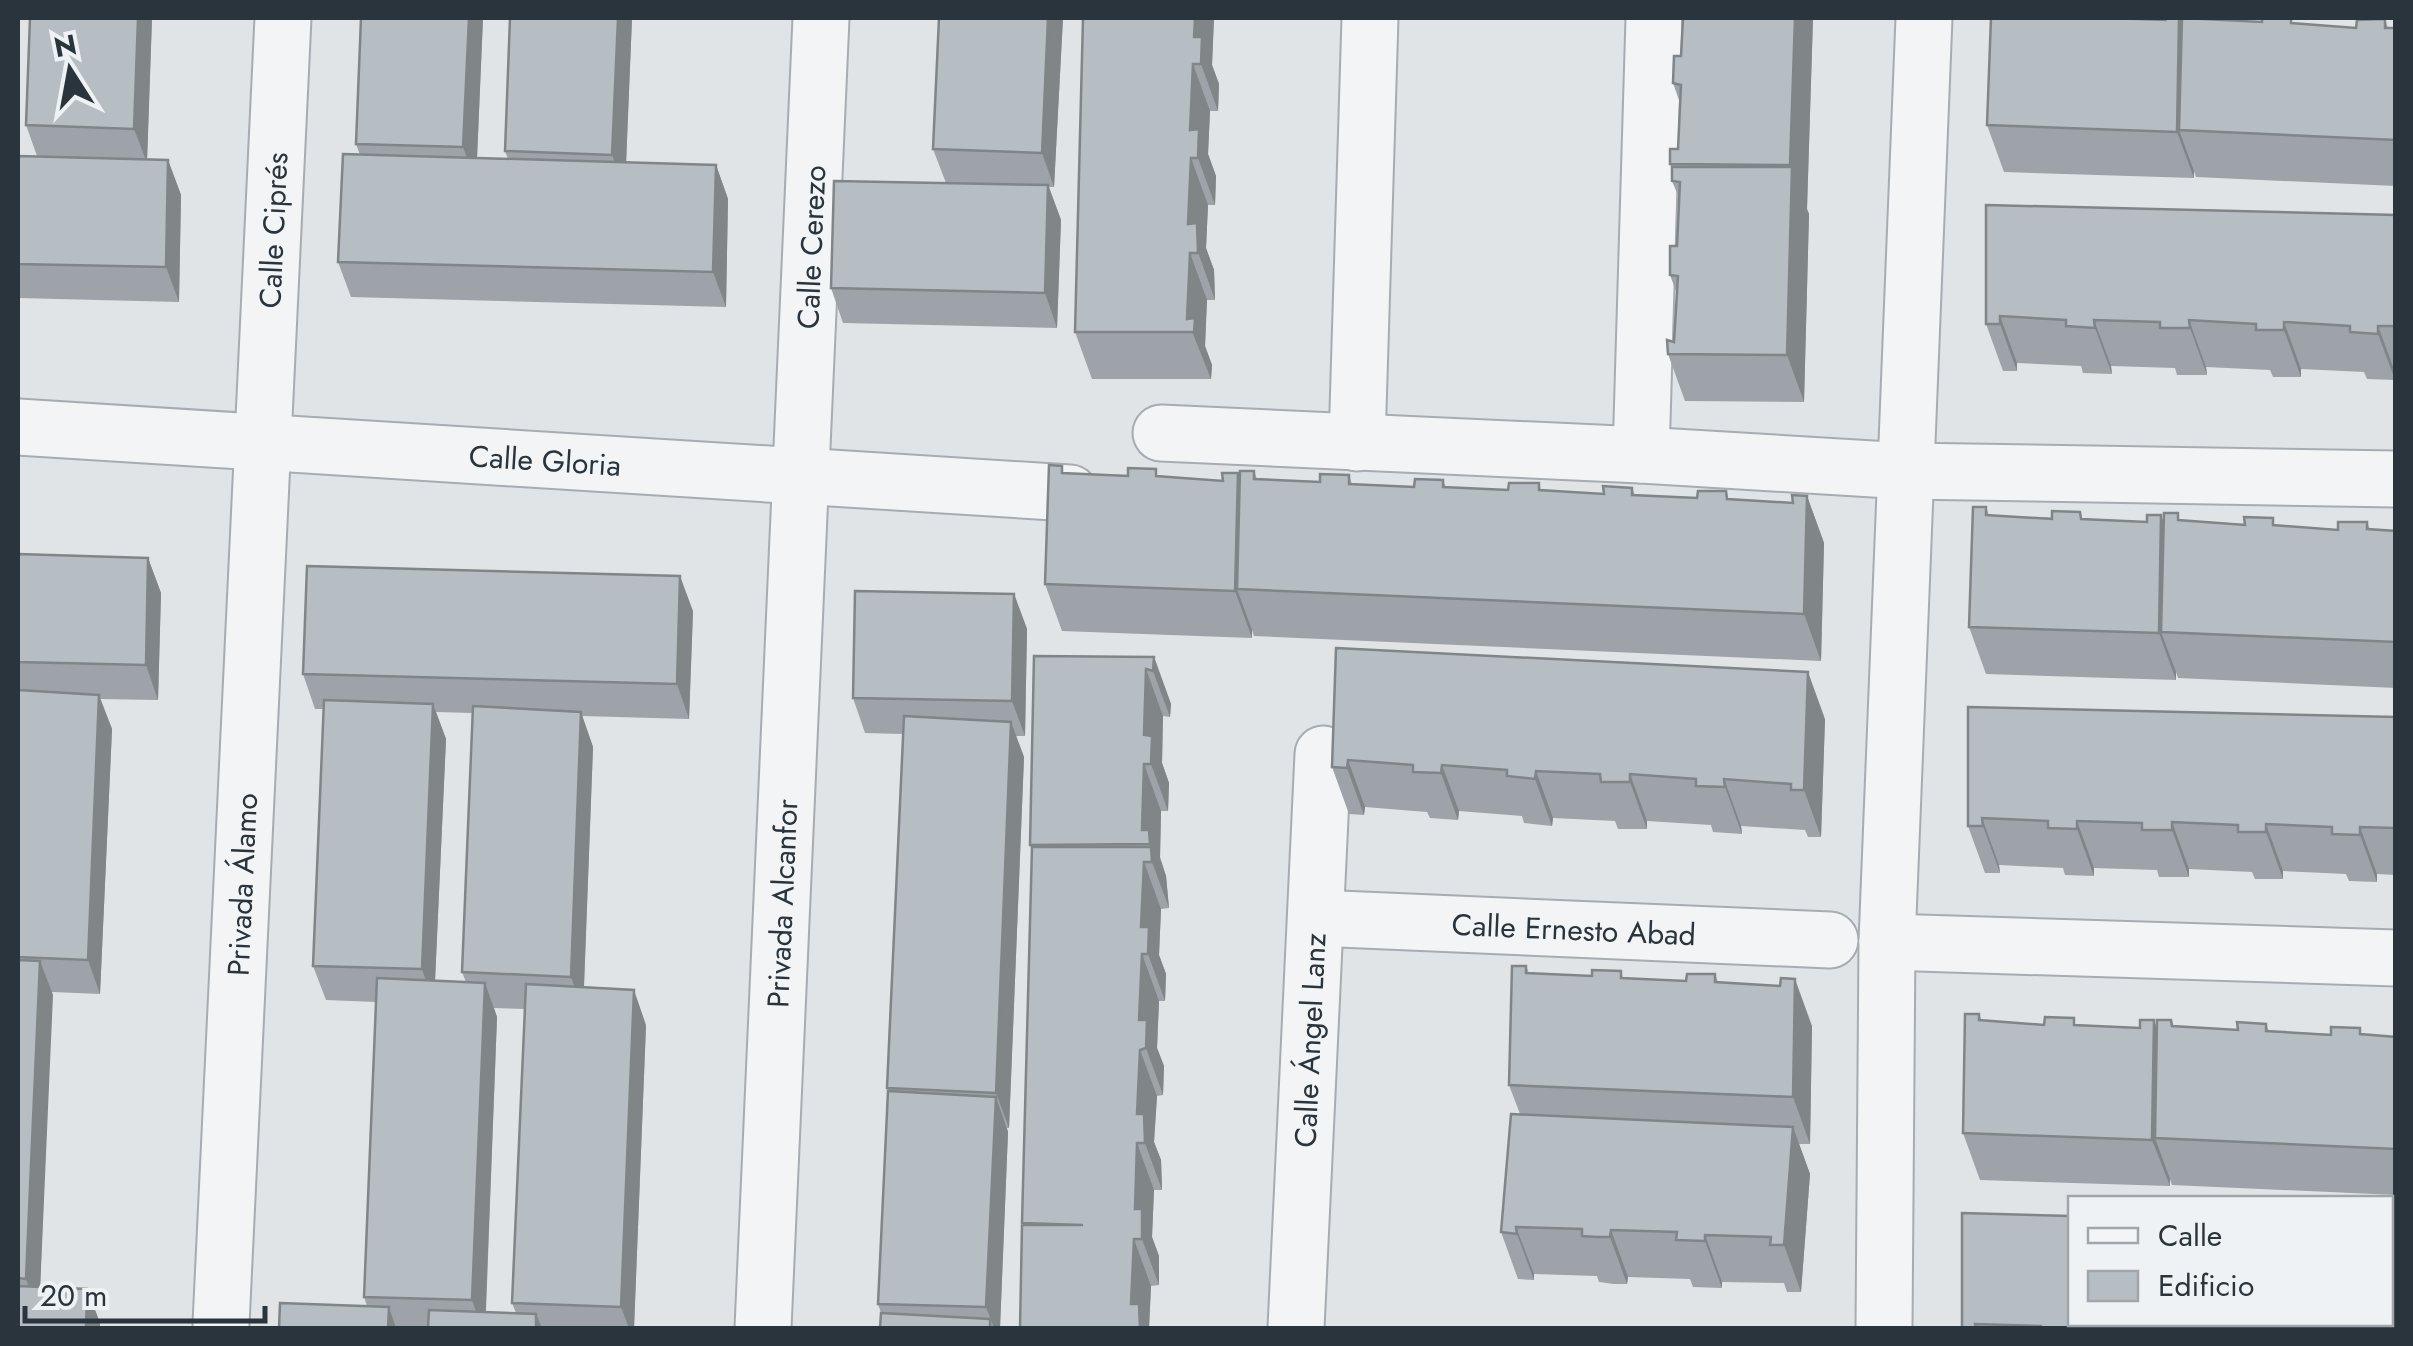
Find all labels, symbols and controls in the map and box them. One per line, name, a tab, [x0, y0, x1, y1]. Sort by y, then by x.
north arrow	[20, 20, 120, 120]
text: N	[51, 24, 80, 68]
street label: Calle Ciprés	[248, 151, 298, 309]
street label: Calle Cerezo	[786, 164, 836, 330]
street label: Calle Gloria	[468, 434, 622, 486]
street label: Privada Álamo	[216, 792, 268, 977]
street label: Privada Alcanfor	[756, 798, 808, 1009]
street label: Calle Ernesto Abad	[1451, 902, 1697, 956]
street label: Calle Ángel Lanz	[1283, 932, 1336, 1149]
legend	[2068, 1196, 2393, 1326]
text: Calle	[2158, 1214, 2222, 1257]
scale bar	[25, 1261, 265, 1323]
text: Edificio	[2158, 1264, 2254, 1307]
text: 20 m	[40, 1274, 107, 1317]

